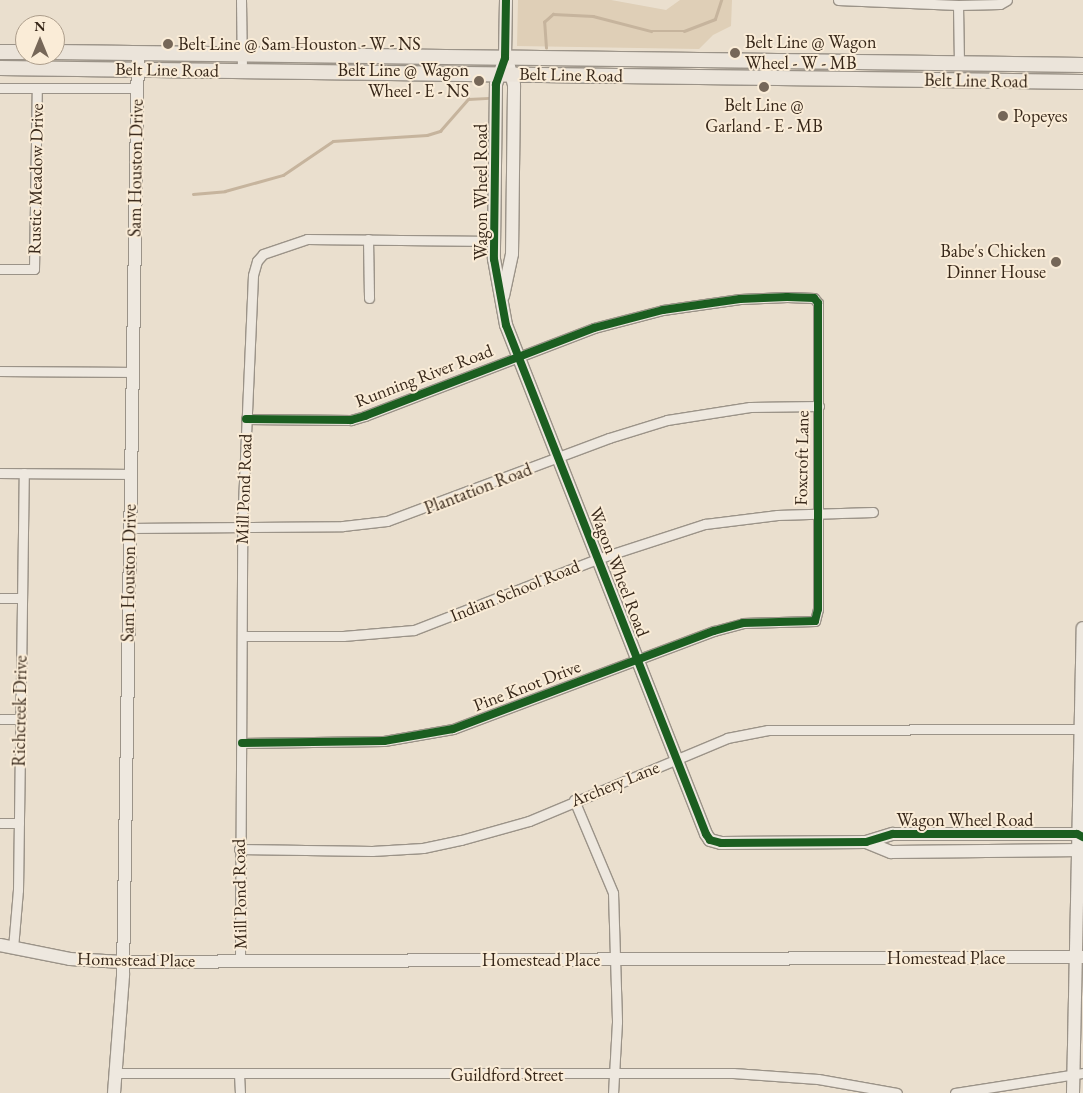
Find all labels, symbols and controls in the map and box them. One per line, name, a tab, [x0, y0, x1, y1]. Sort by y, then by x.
north arrow	[15, 15, 65, 65]
text: N	[34, 17, 46, 35]
place label: Belt Line @ Wagon Wheel - W - MB	[745, 32, 876, 74]
place label: Belt Line @ Sam Houston - W - NS	[178, 33, 421, 55]
marker: Belt Line @ Sam Houston - W - NS	[162, 38, 174, 50]
marker: Belt Line @ Wagon Wheel - W - MB	[729, 47, 741, 59]
street label: Belt Line Road	[115, 58, 219, 82]
place label: Belt Line @ Wagon Wheel - E - NS	[338, 60, 469, 102]
street label: Belt Line Road	[519, 63, 623, 87]
street label: Belt Line Road	[924, 69, 1028, 93]
marker: Belt Line @ Wagon Wheel - E - NS	[473, 75, 485, 87]
marker: Belt Line @ Garland - E - MB	[758, 81, 770, 93]
place label: Belt Line @ Garland - E - MB	[705, 95, 823, 138]
street label: Sam Houston Drive	[124, 99, 148, 237]
street label: Rustic Meadow Drive	[24, 103, 48, 255]
place label: Popeyes	[1013, 105, 1068, 127]
marker: Popeyes	[997, 110, 1009, 122]
street label: Wagon Wheel Road	[470, 124, 492, 260]
place label: Babe's Chicken Dinner House	[940, 241, 1046, 284]
marker: Babe's Chicken Dinner House	[1050, 256, 1062, 268]
street label: Running River Road	[352, 340, 496, 412]
street label: Foxcroft Lane	[790, 410, 814, 506]
street label: Mill Pond Road	[231, 433, 257, 545]
street label: Plantation Road	[421, 459, 535, 519]
street label: Sam Houston Drive	[117, 504, 141, 642]
street label: Wagon Wheel Road	[584, 504, 654, 640]
street label: Indian School Road	[447, 555, 583, 627]
street label: Richcreek Drive	[8, 655, 32, 767]
street label: Pine Knot Drive	[470, 656, 584, 716]
street label: Archery Lane	[567, 756, 663, 812]
street label: Wagon Wheel Road	[897, 809, 1033, 831]
street label: Mill Pond Road	[228, 838, 252, 950]
street label: Homestead Place	[887, 947, 1005, 969]
street label: Homestead Place	[77, 948, 195, 972]
street label: Homestead Place	[482, 949, 600, 971]
street label: Guildford Street	[451, 1064, 563, 1086]

